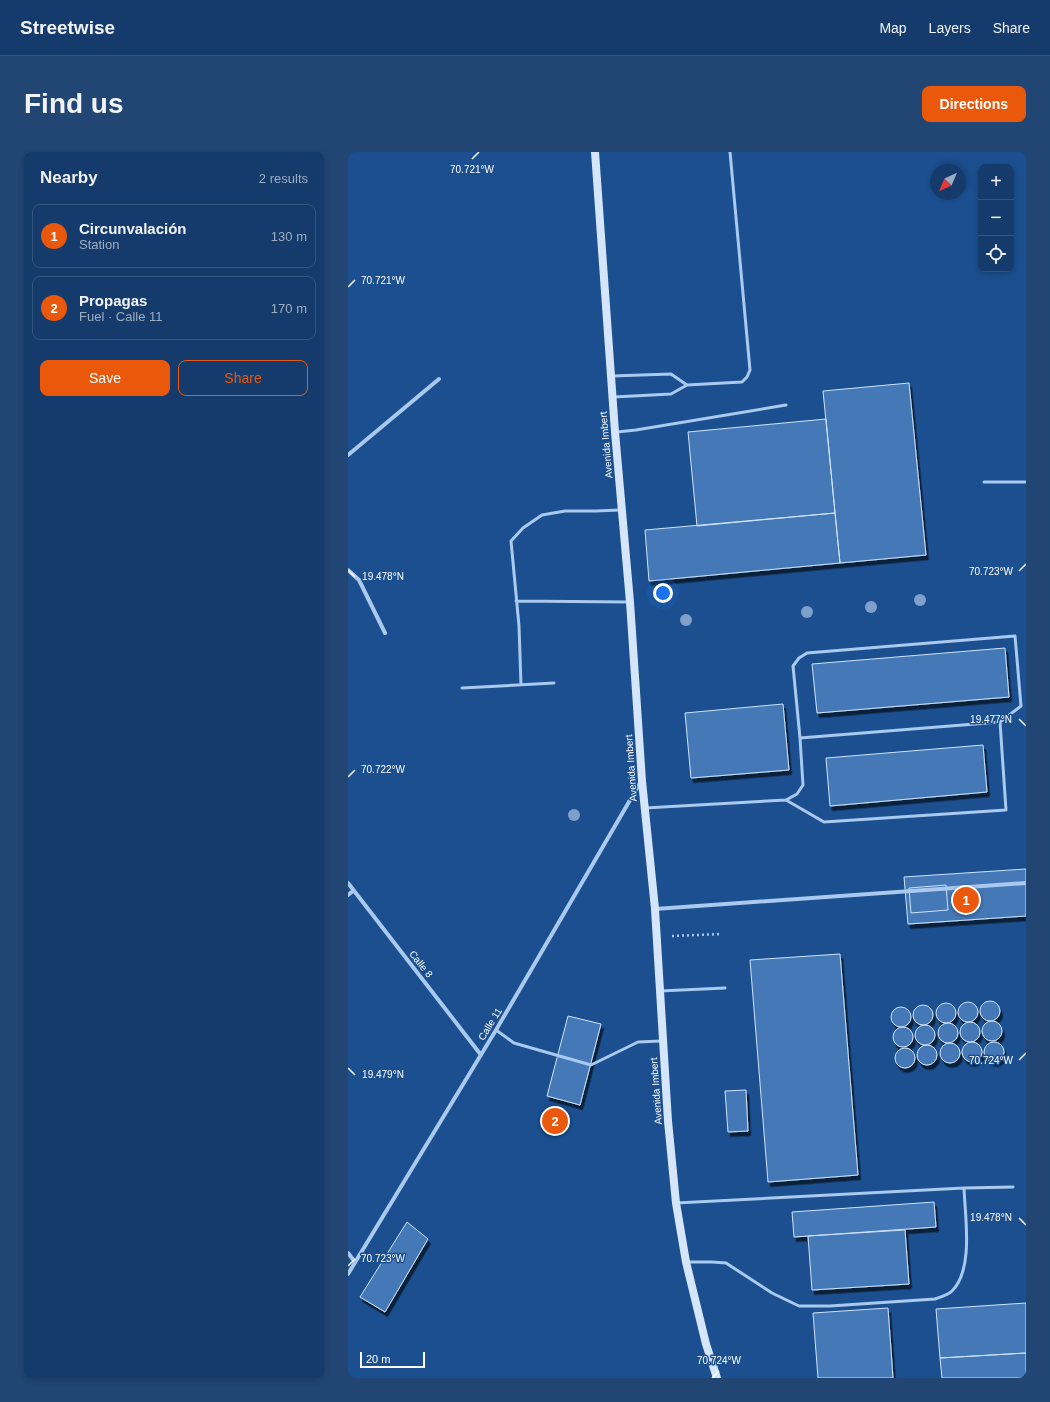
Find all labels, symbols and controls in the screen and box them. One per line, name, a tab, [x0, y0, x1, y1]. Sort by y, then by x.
text: Streetwise	[20, 17, 115, 38]
text: Map	[879, 20, 907, 36]
text: Layers	[929, 20, 971, 36]
text: Share	[993, 20, 1030, 36]
button: Directions	[922, 86, 1026, 122]
text: Find us	[24, 88, 124, 119]
text: 70.721°W	[450, 164, 495, 175]
north arrow	[930, 164, 966, 200]
map controls	[978, 164, 1014, 272]
button: +	[978, 164, 1014, 200]
text: Nearby	[40, 168, 98, 187]
text: 2 results	[259, 171, 308, 186]
button: −	[978, 200, 1014, 236]
text: Circunvalación	[79, 220, 187, 237]
text: 1	[50, 229, 58, 244]
text: 130 m	[271, 229, 307, 244]
button: locate	[978, 236, 1014, 272]
text: Station	[79, 237, 119, 252]
text: 70.721°W	[361, 275, 406, 286]
text: Propagas	[79, 292, 147, 309]
text: 2	[50, 301, 58, 316]
text: 170 m	[271, 301, 307, 316]
text: Fuel · Calle 11	[79, 309, 163, 324]
button: Save	[40, 360, 170, 396]
button: Share	[178, 360, 308, 396]
street label: Avenida Imbert	[598, 411, 614, 479]
text: 70.723°W	[969, 566, 1014, 577]
text: 19.478°N	[362, 571, 404, 582]
your location	[653, 583, 673, 603]
text: 19.477°N	[970, 714, 1012, 725]
street label: Avenida Imbert	[623, 734, 639, 802]
text: 70.722°W	[361, 764, 406, 775]
pin: 1	[953, 885, 979, 915]
street label: Calle 8	[407, 948, 435, 980]
street label: Calle 11	[476, 1005, 504, 1042]
text: 70.724°W	[969, 1055, 1014, 1066]
street label: Avenida Imbert	[648, 1057, 664, 1125]
text: 19.479°N	[362, 1069, 404, 1080]
pin: 2	[542, 1106, 568, 1136]
text: 19.478°N	[970, 1212, 1012, 1223]
text: 70.723°W	[361, 1253, 406, 1264]
scale bar	[360, 1350, 425, 1369]
text: 20 m	[366, 1353, 390, 1365]
text: 70.724°W	[697, 1355, 742, 1366]

